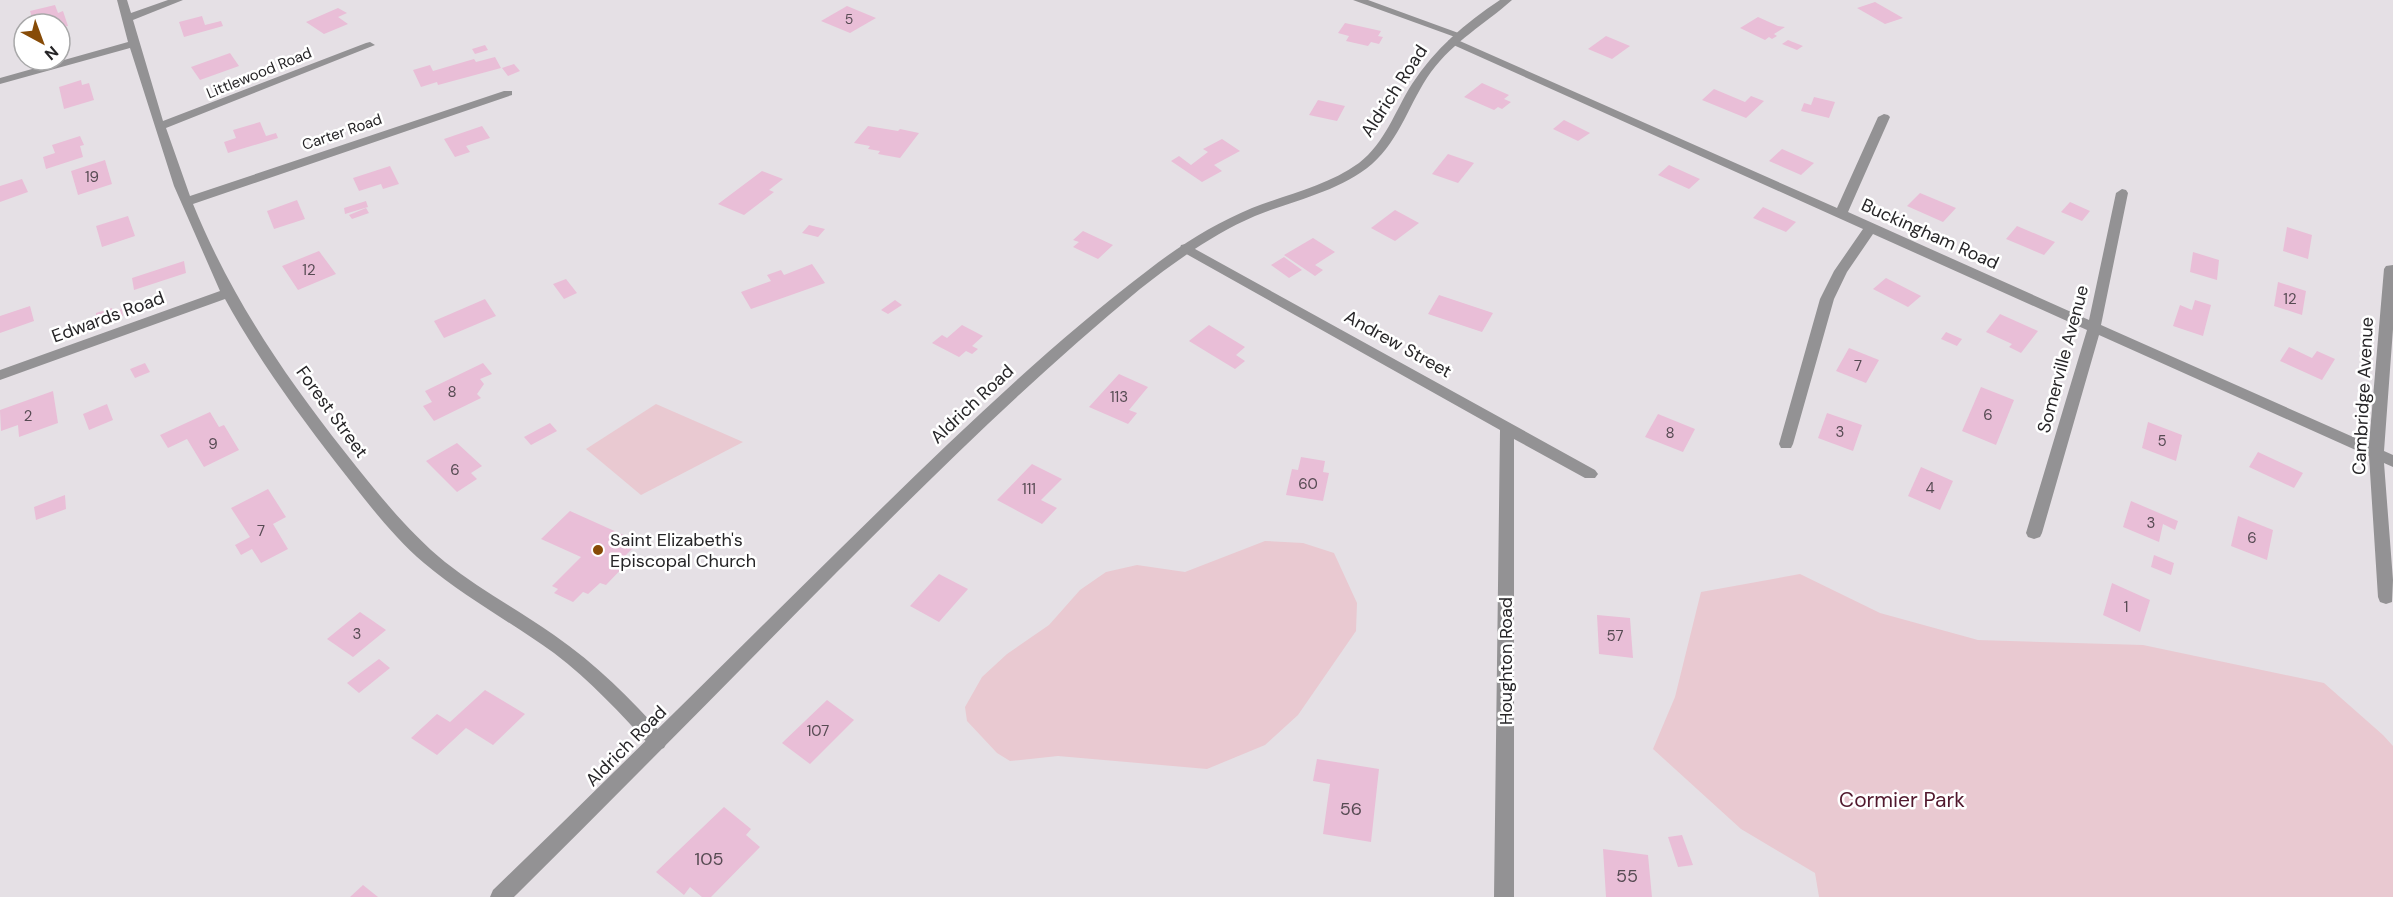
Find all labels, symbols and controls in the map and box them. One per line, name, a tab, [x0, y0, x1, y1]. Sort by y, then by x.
house number: 5	[845, 10, 853, 28]
north arrow	[12, 12, 72, 72]
street label: Aldrich Road	[1355, 40, 1433, 142]
text: N	[40, 41, 63, 65]
street label: Littlewood Road	[203, 43, 315, 103]
street label: Carter Road	[299, 109, 385, 155]
house number: 19	[85, 167, 99, 187]
street label: Buckingham Road	[1857, 193, 2003, 275]
house number: 12	[302, 260, 316, 280]
street label: Somerville Avenue	[2032, 282, 2094, 436]
street label: Edwards Road	[48, 286, 168, 348]
house number: 12	[2283, 289, 2297, 309]
street label: Andrew Street	[1340, 305, 1456, 383]
street label: Cambridge Avenue	[2347, 316, 2379, 476]
house number: 7	[1854, 356, 1862, 376]
street label: Aldrich Road	[925, 359, 1019, 449]
street label: Forest Street	[291, 361, 373, 463]
house number: 8	[447, 382, 457, 402]
house number: 113	[1110, 387, 1128, 407]
house number: 6	[1983, 405, 1993, 425]
house number: 2	[24, 406, 32, 426]
house number: 3	[1836, 422, 1844, 442]
house number: 8	[1665, 423, 1675, 443]
house number: 5	[2157, 431, 2167, 451]
house number: 9	[208, 434, 218, 454]
house number: 6	[450, 460, 460, 480]
house number: 60	[1298, 474, 1318, 494]
house number: 4	[1925, 478, 1935, 498]
house number: 111	[1022, 479, 1036, 499]
house number: 3	[2147, 513, 2155, 533]
house number: 7	[257, 521, 265, 541]
place label: Saint Elizabeth's Episcopal Church	[610, 528, 756, 573]
house number: 6	[2247, 528, 2257, 548]
marker: Saint Elizabeth's Episcopal Church	[591, 543, 605, 557]
street label: Houghton Road	[1494, 597, 1518, 725]
house number: 1	[2124, 597, 2128, 617]
house number: 3	[353, 624, 361, 644]
house number: 57	[1607, 626, 1623, 646]
street label: Aldrich Road	[580, 700, 672, 792]
house number: 107	[807, 721, 829, 741]
park label: Cormier Park	[1839, 786, 1965, 814]
house number: 56	[1340, 797, 1362, 821]
house number: 105	[695, 847, 723, 871]
house number: 55	[1616, 864, 1638, 888]

